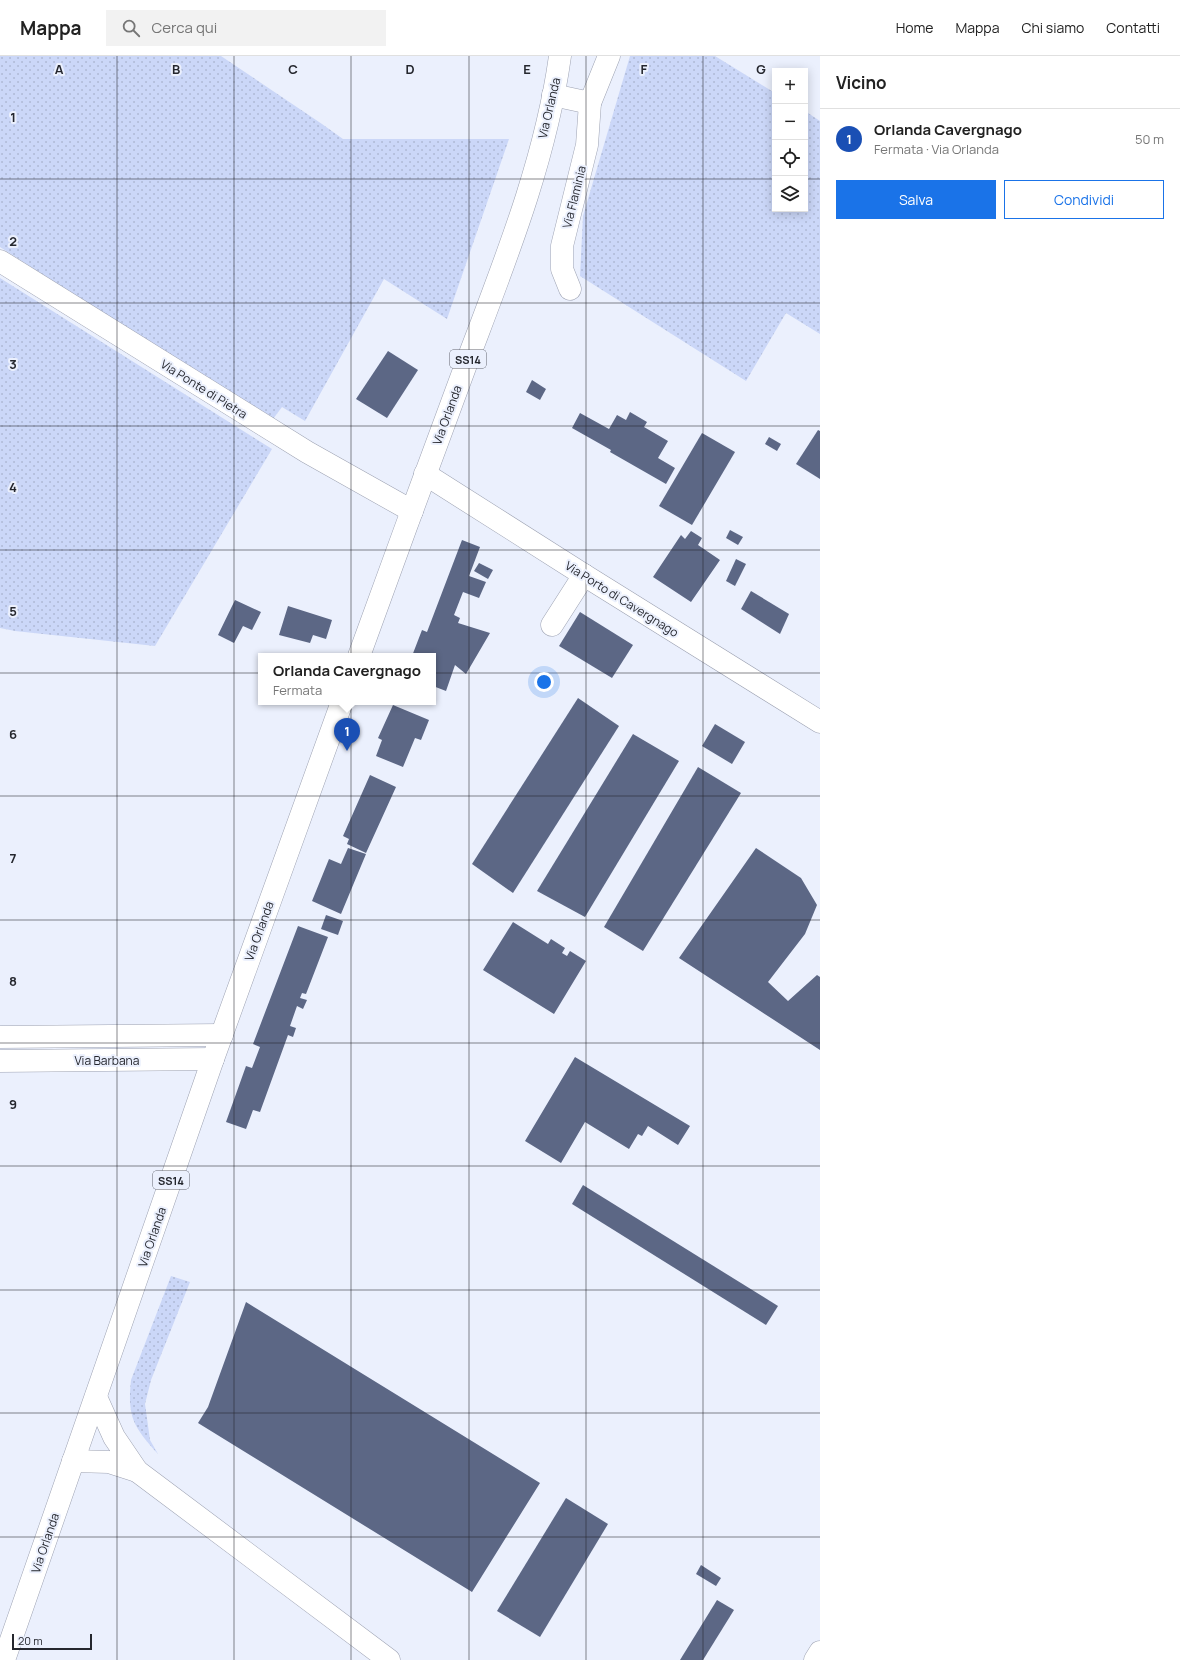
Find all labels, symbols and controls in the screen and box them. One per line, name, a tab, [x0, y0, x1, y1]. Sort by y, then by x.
search box	[106, 10, 386, 46]
text: Mappa	[20, 15, 82, 41]
icon: search	[120, 17, 142, 39]
text: Cerca qui	[152, 17, 217, 38]
text: Home	[896, 18, 934, 37]
text: Mappa	[956, 18, 999, 37]
text: Chi siamo	[1021, 18, 1084, 37]
text: Contatti	[1106, 18, 1160, 37]
text: A	[55, 60, 64, 78]
text: B	[172, 60, 180, 78]
text: C	[288, 60, 298, 78]
text: D	[405, 60, 415, 78]
text: E	[523, 60, 531, 78]
text: F	[641, 60, 648, 78]
text: G	[756, 60, 766, 78]
map controls	[772, 68, 808, 212]
button: +	[772, 68, 808, 104]
text: Vicino	[836, 71, 887, 94]
street label: Via Orlanda	[534, 76, 564, 140]
button: −	[772, 104, 808, 140]
text: 1	[10, 108, 16, 126]
text: Orlanda Cavergnago	[874, 119, 1022, 140]
text: 1	[846, 130, 852, 148]
text: 50 m	[1135, 130, 1164, 148]
button: locate	[772, 140, 808, 176]
text: Fermata · Via Orlanda	[874, 140, 999, 158]
street label: Via Flaminia	[558, 164, 590, 230]
button: layers	[772, 176, 808, 212]
button: Salva	[836, 180, 996, 219]
button: Condividi	[1004, 180, 1164, 219]
text: 2	[9, 232, 17, 250]
road number: SS14	[450, 350, 486, 368]
text: 3	[9, 355, 17, 373]
street label: Via Ponte di Pietra	[157, 356, 251, 422]
street label: Via Orlanda	[428, 383, 466, 447]
text: 4	[9, 478, 17, 496]
street label: Via Porto di Cavergnago	[562, 557, 682, 641]
text: 5	[9, 602, 17, 620]
popup	[258, 653, 436, 705]
text: Orlanda Cavergnago	[273, 660, 421, 681]
your location	[534, 672, 554, 692]
text: Fermata	[273, 681, 322, 699]
pin: 1	[334, 718, 360, 751]
text: 6	[9, 725, 17, 743]
text: 7	[10, 849, 17, 867]
street label: Via Orlanda	[240, 899, 278, 963]
text: 8	[9, 972, 17, 990]
street label: Via Barbana	[75, 1052, 139, 1069]
text: 9	[9, 1095, 17, 1113]
road number: SS14	[153, 1171, 189, 1189]
street label: Via Orlanda	[134, 1205, 170, 1269]
street label: Via Orlanda	[27, 1511, 63, 1575]
scale bar	[12, 1632, 92, 1651]
text: 20 m	[18, 1633, 43, 1648]

